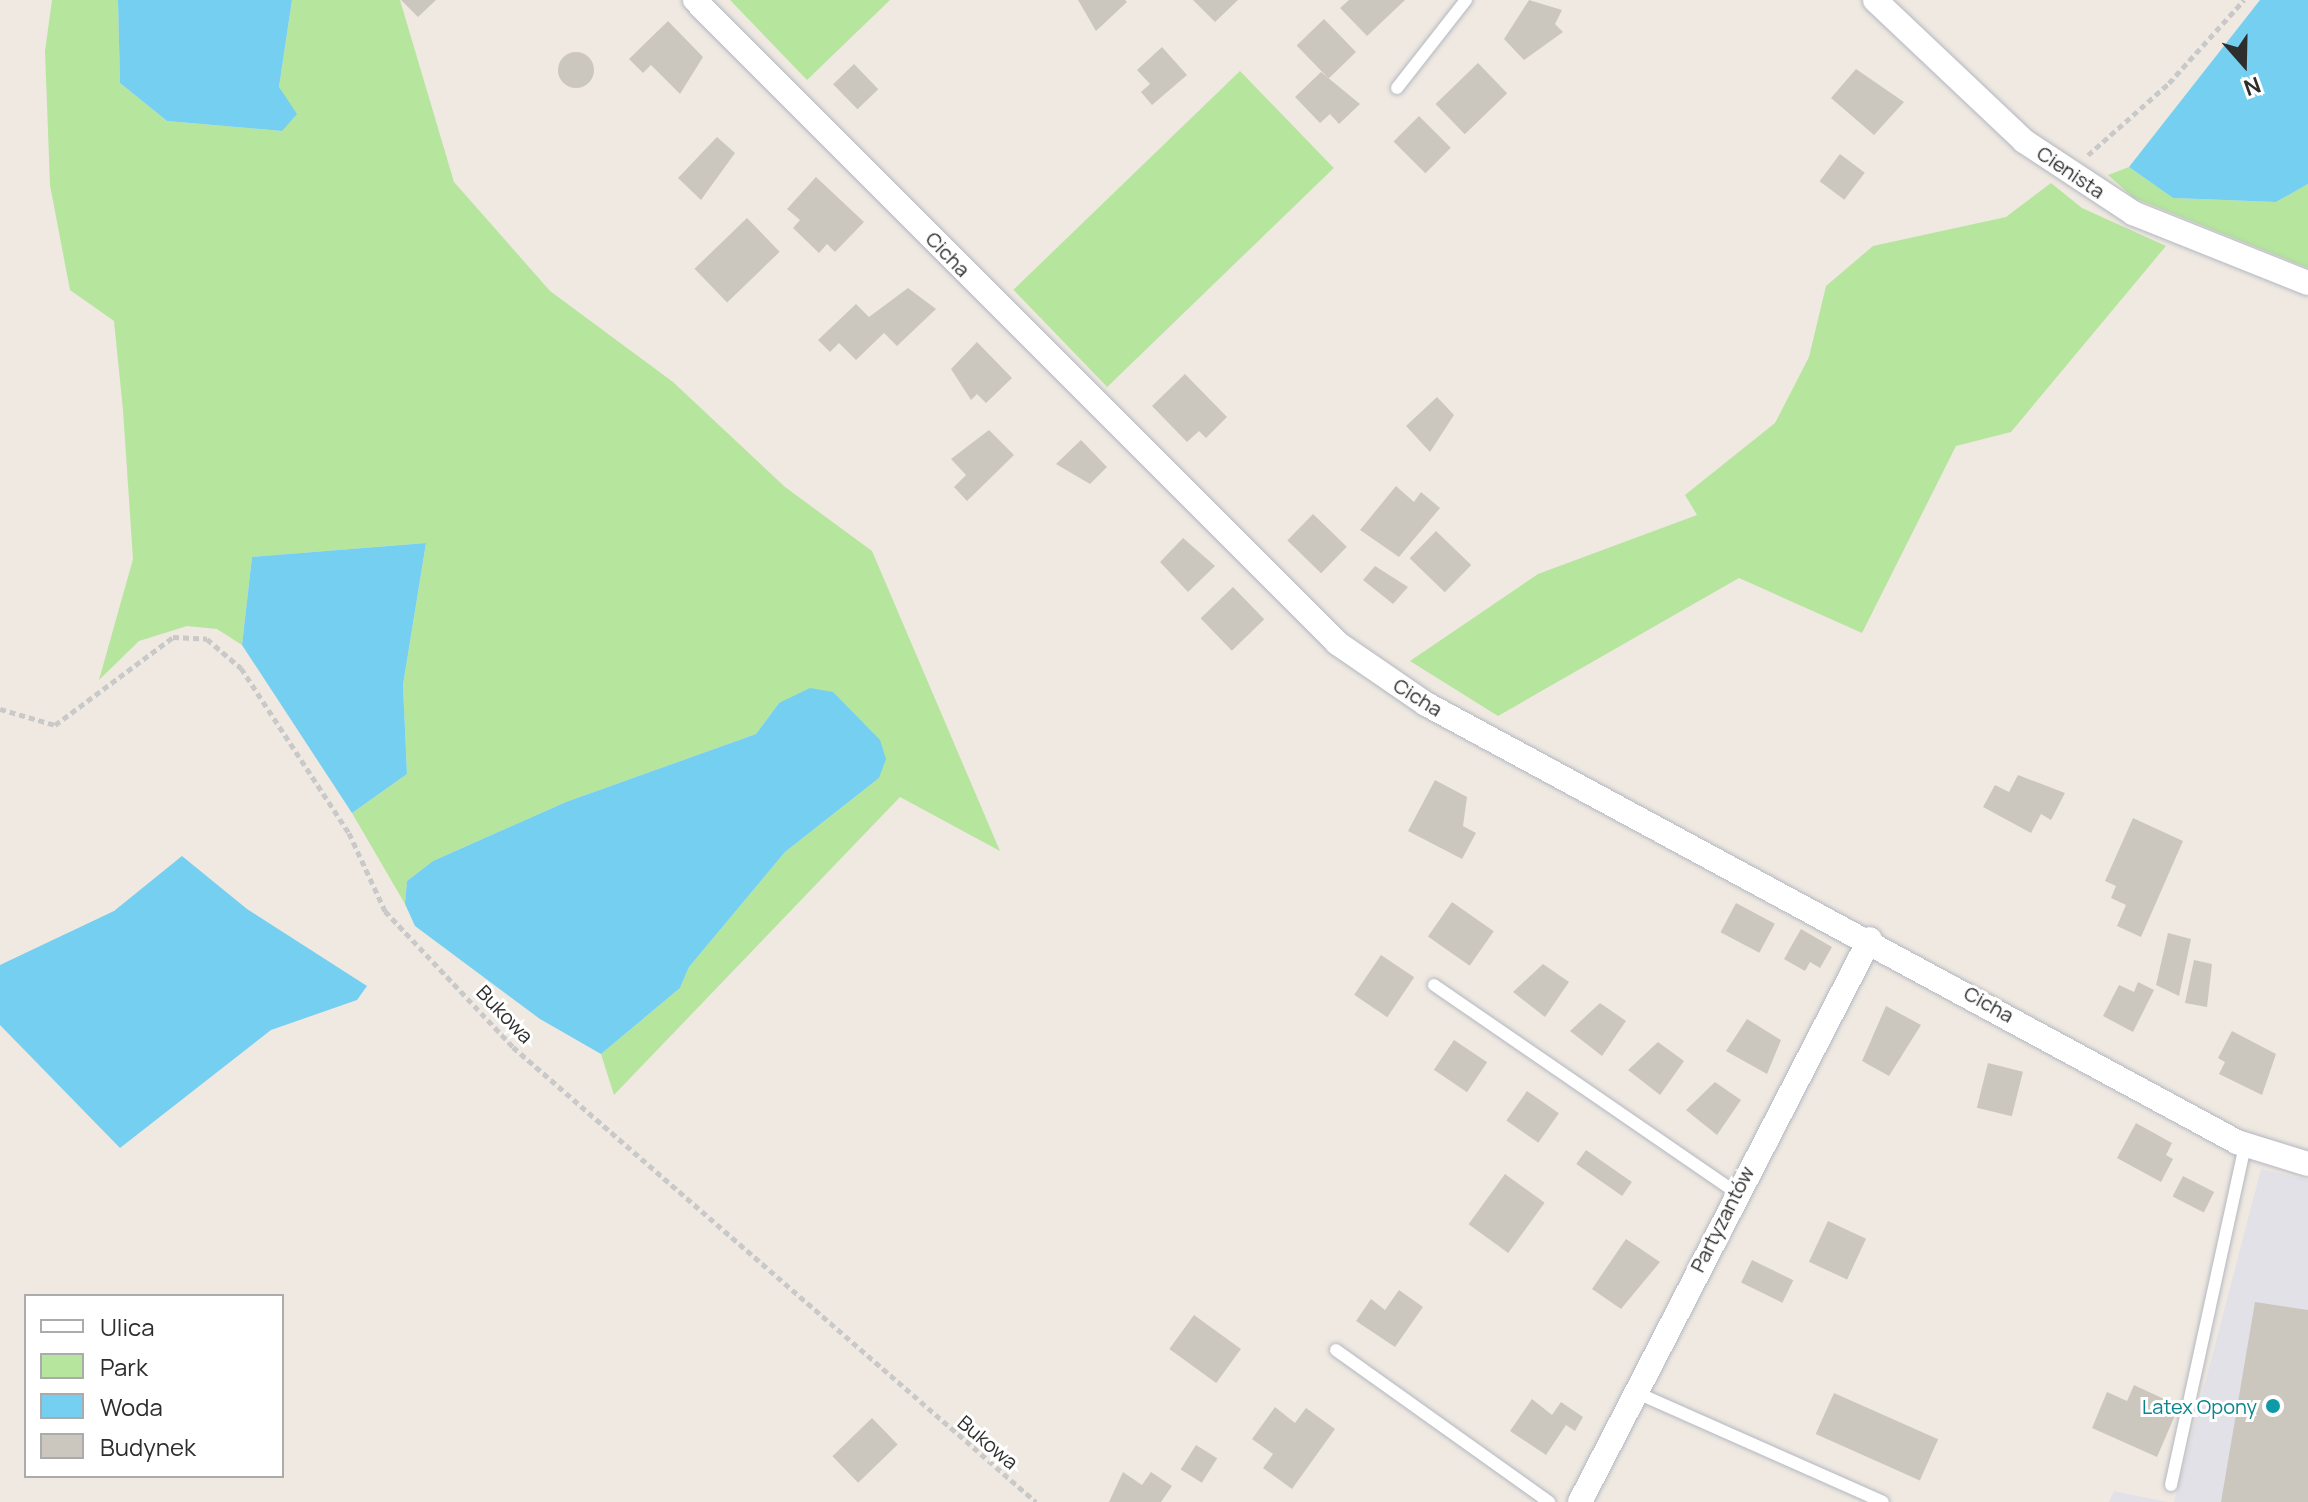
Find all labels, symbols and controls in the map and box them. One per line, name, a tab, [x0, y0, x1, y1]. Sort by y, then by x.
north arrow	[2204, 24, 2284, 104]
text: N	[2240, 70, 2265, 103]
street label: Cienista	[2033, 141, 2109, 203]
street label: Cicha	[921, 227, 975, 281]
street label: Cicha	[1389, 673, 1447, 721]
street label: Bukowa	[472, 980, 538, 1048]
street label: Cicha	[1960, 981, 2018, 1027]
street label: Partyzantów	[1685, 1162, 1759, 1276]
legend	[24, 1294, 284, 1478]
text: Ulica	[100, 1310, 155, 1343]
text: Park	[100, 1350, 148, 1383]
text: Woda	[100, 1390, 163, 1423]
place label: Latex Opony	[2142, 1394, 2257, 1418]
marker: Latex Opony	[2264, 1397, 2282, 1415]
street label: Bukowa	[953, 1410, 1023, 1474]
text: Budynek	[100, 1430, 196, 1463]

